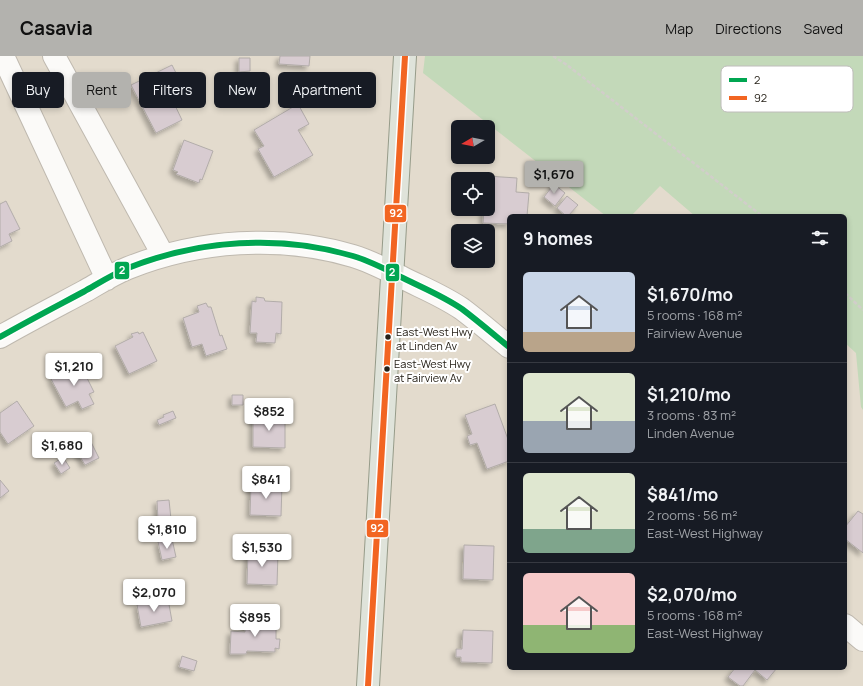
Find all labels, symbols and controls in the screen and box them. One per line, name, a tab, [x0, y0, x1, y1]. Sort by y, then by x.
text: Casavia	[20, 15, 93, 41]
text: Map	[665, 19, 693, 38]
text: Directions	[715, 19, 782, 38]
text: Saved	[804, 19, 843, 38]
legend	[721, 66, 853, 112]
chip: Buy	[12, 72, 64, 108]
chip: Rent	[72, 72, 131, 108]
chip: Filters	[139, 72, 206, 108]
chip: New	[214, 72, 270, 108]
chip: Apartment	[278, 72, 376, 108]
text: 2	[754, 72, 760, 87]
text: 92	[754, 90, 767, 105]
north arrow	[451, 120, 495, 164]
map controls	[451, 120, 495, 268]
pin: $1,670	[521, 161, 587, 195]
text: $1,670	[534, 165, 574, 183]
button: locate	[451, 172, 495, 216]
line badge: 92	[384, 204, 407, 223]
text: 92	[389, 205, 403, 220]
button: layers	[451, 224, 495, 268]
text: 9 homes	[523, 227, 593, 250]
icon: filters	[809, 227, 831, 249]
line badge: 2	[114, 261, 130, 280]
text: 2	[119, 262, 125, 277]
line badge: 2	[385, 263, 400, 282]
text: 2	[389, 264, 395, 279]
text: $1,670/mo	[647, 283, 733, 306]
icon: home	[555, 288, 603, 336]
text: 5 rooms · 168 m²	[647, 306, 743, 324]
place label: East-West Hwy at Linden Av	[396, 324, 473, 353]
text: Fairview Avenue	[647, 324, 742, 342]
marker: East-West Hwy at Linden Av	[383, 332, 393, 342]
pin: $1,210	[41, 353, 107, 387]
place label: East-West Hwy at Fairview Av	[394, 356, 471, 385]
text: $1,210	[54, 357, 94, 375]
marker: East-West Hwy at Fairview Av	[382, 364, 392, 374]
text: $1,210/mo	[647, 383, 731, 406]
icon: home	[555, 389, 603, 437]
pin: $852	[245, 398, 293, 432]
text: $852	[253, 402, 285, 420]
text: 3 rooms · 83 m²	[647, 406, 736, 424]
text: Linden Avenue	[647, 424, 734, 442]
pin: $1,680	[29, 432, 95, 466]
text: $1,680	[41, 436, 83, 454]
pin: $841	[242, 466, 290, 500]
text: $841	[251, 470, 281, 488]
text: $841/mo	[647, 483, 718, 506]
icon: home	[555, 489, 603, 537]
text: 2 rooms · 56 m²	[647, 506, 737, 524]
pin: $1,810	[134, 516, 200, 550]
line badge: 92	[366, 519, 389, 538]
text: $1,810	[147, 520, 187, 538]
text: 92	[370, 520, 384, 535]
text: East-West Highway	[647, 524, 763, 542]
pin: $1,530	[229, 534, 295, 568]
text: $1,530	[241, 538, 283, 556]
pin: $2,070	[121, 579, 187, 613]
text: $2,070	[132, 583, 176, 601]
text: $2,070/mo	[647, 583, 737, 606]
icon: home	[555, 589, 603, 637]
pin: $895	[231, 604, 279, 638]
text: 5 rooms · 168 m²	[647, 606, 743, 624]
text: $895	[239, 608, 271, 626]
text: East-West Highway	[647, 624, 763, 642]

